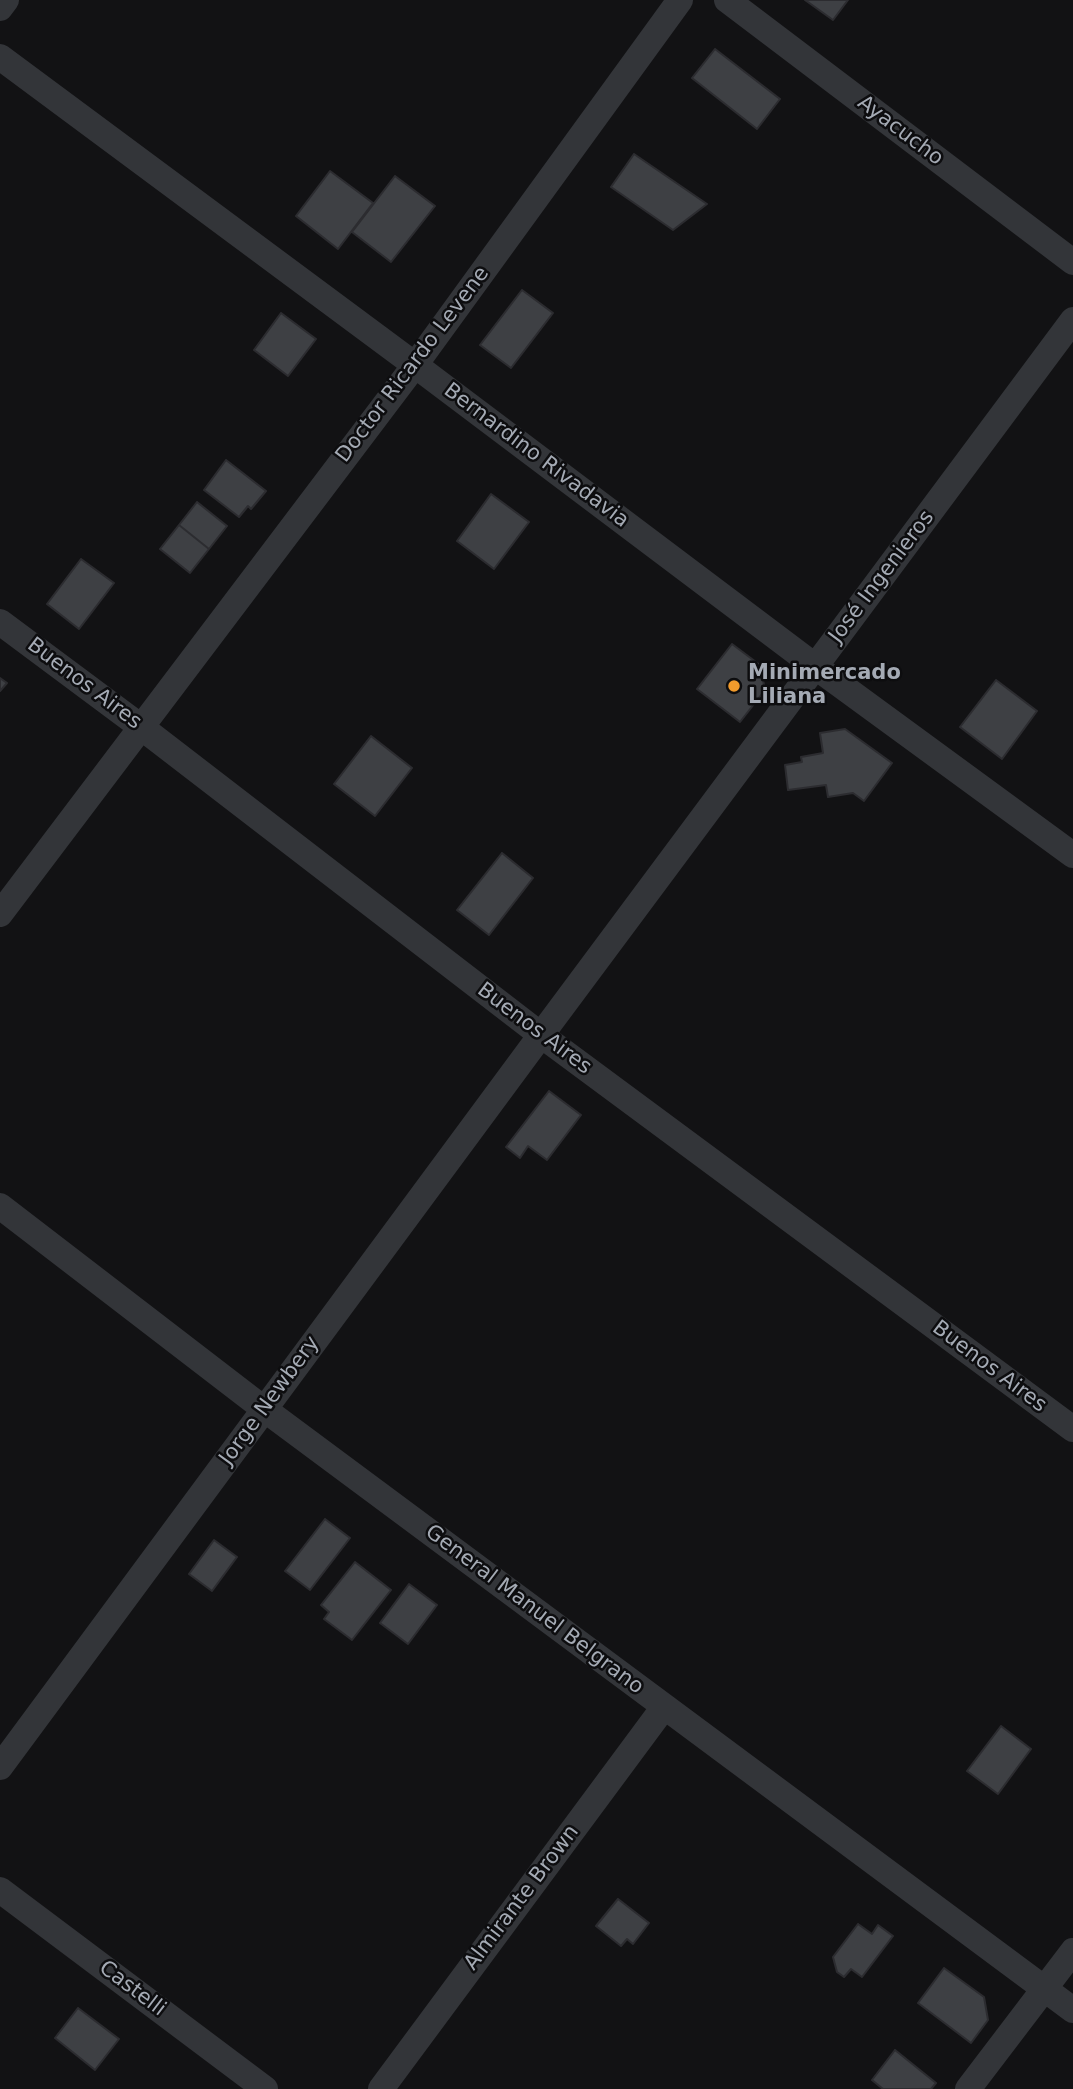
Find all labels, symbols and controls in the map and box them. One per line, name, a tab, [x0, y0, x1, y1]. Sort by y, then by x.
street label: Ayacucho	[852, 91, 948, 171]
street label: Doctor Ricardo Levene	[331, 262, 495, 468]
street label: Bernardino Rivadavia	[439, 378, 633, 534]
street label: José Ingenieros	[824, 506, 940, 648]
street label: Buenos Aires	[22, 633, 146, 735]
place label: Minimercado Liliana	[748, 661, 901, 711]
marker: Minimercado Liliana	[726, 678, 742, 694]
street label: Buenos Aires	[472, 978, 596, 1080]
street label: Buenos Aires	[927, 1316, 1051, 1418]
street label: Jorge Newbery	[215, 1332, 325, 1470]
street label: General Manuel Belgrano	[420, 1520, 648, 1700]
street label: Almirante Brown	[459, 1821, 585, 1975]
street label: Castelli	[94, 1956, 170, 2022]

